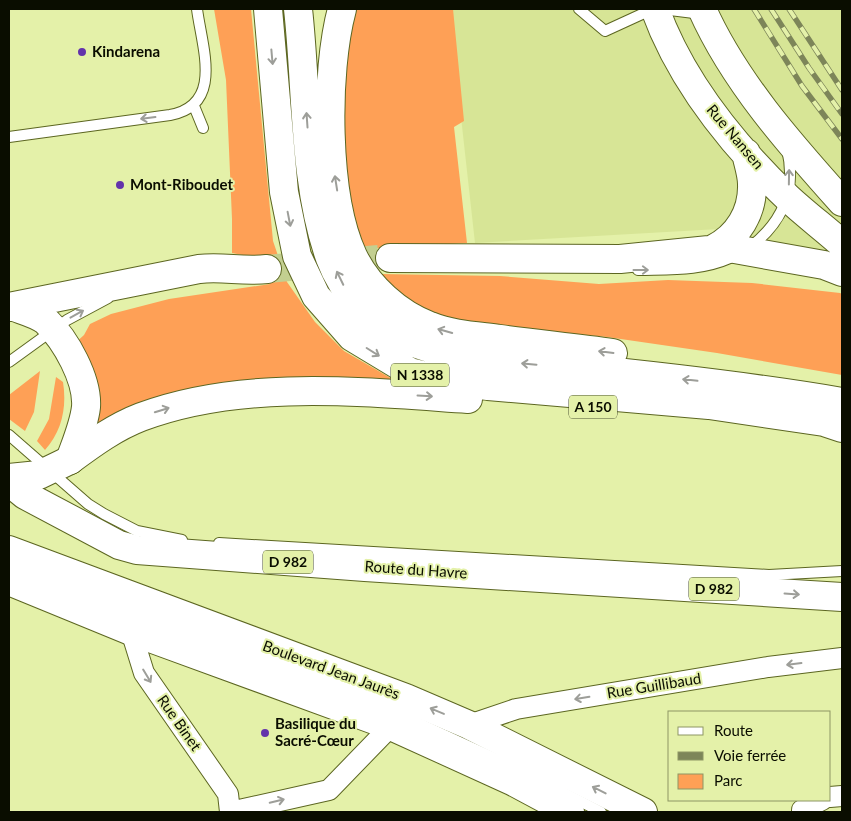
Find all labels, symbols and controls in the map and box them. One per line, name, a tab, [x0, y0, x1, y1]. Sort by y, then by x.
place label: Kindarena	[92, 42, 160, 60]
marker: Kindarena	[76, 46, 88, 58]
one-way arrow	[268, 49, 277, 65]
street label: Rue Nansen	[703, 100, 768, 172]
one-way arrow	[303, 112, 312, 128]
one-way arrow	[140, 113, 156, 123]
one-way arrow	[785, 169, 794, 185]
place label: Mont-Riboudet	[130, 175, 233, 193]
one-way arrow	[331, 175, 341, 191]
marker: Mont-Riboudet	[114, 179, 126, 191]
one-way arrow	[285, 210, 295, 226]
one-way arrow	[632, 265, 649, 275]
one-way arrow	[335, 271, 344, 286]
one-way arrow	[69, 309, 84, 318]
one-way arrow	[438, 325, 454, 335]
one-way arrow	[365, 347, 379, 357]
one-way arrow	[599, 347, 615, 357]
one-way arrow	[521, 359, 537, 368]
road number: N 1338	[391, 364, 449, 386]
one-way arrow	[682, 375, 698, 385]
one-way arrow	[417, 392, 433, 401]
road number: A 150	[569, 396, 617, 418]
one-way arrow	[153, 405, 169, 415]
road number: D 982	[263, 550, 313, 574]
street label: Route du Havre	[364, 556, 468, 582]
road number: D 982	[689, 578, 739, 600]
one-way arrow	[783, 589, 799, 598]
street label: Boulevard Jean Jaurès	[260, 636, 402, 702]
one-way arrow	[786, 659, 802, 669]
one-way arrow	[142, 669, 152, 684]
street label: Rue Guillibaud	[605, 669, 702, 701]
street label: Rue Binet	[154, 691, 206, 754]
one-way arrow	[574, 693, 590, 703]
one-way arrow	[430, 706, 445, 716]
legend	[668, 711, 831, 801]
place label: Basilique du Sacré-Cœur	[275, 714, 356, 749]
text: Route	[714, 721, 753, 739]
marker: Basilique du Sacré-Cœur	[259, 727, 271, 739]
text: Voie ferrée	[714, 746, 786, 764]
text: Parc	[714, 771, 743, 789]
one-way arrow	[592, 785, 607, 794]
one-way arrow	[269, 796, 285, 805]

